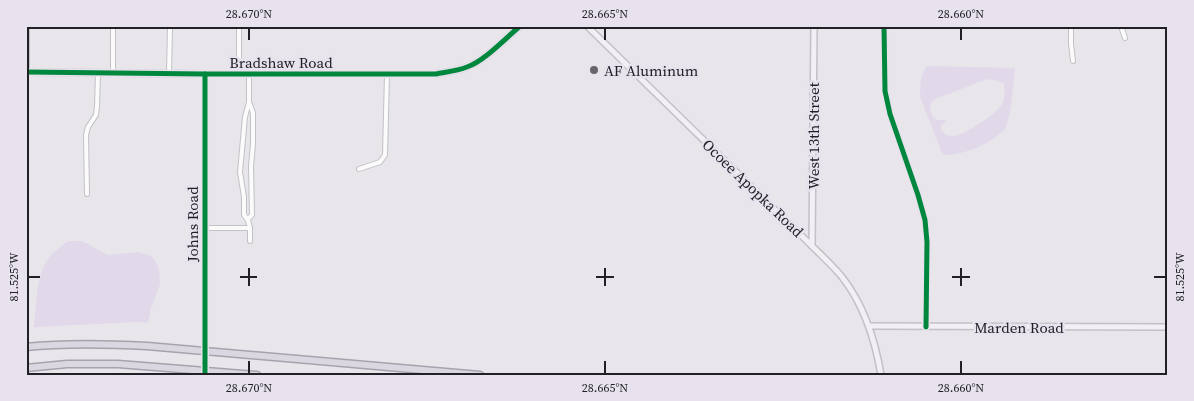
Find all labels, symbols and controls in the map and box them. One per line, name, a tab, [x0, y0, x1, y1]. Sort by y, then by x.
text: 28.670°N	[226, 6, 272, 22]
text: 28.665°N	[582, 6, 628, 22]
text: 28.660°N	[938, 6, 984, 22]
street label: Bradshaw Road	[229, 52, 333, 73]
place label: AF Aluminum	[604, 60, 699, 81]
marker: AF Aluminum	[588, 64, 600, 76]
street label: West 13th Street	[803, 82, 824, 190]
street label: Ocoee Apopka Road	[698, 134, 809, 242]
street label: Johns Road	[182, 186, 203, 263]
text: 81.525°W	[6, 252, 22, 302]
text: 81.525°W	[1172, 252, 1188, 302]
street label: Marden Road	[974, 317, 1064, 338]
text: 28.670°N	[226, 380, 272, 396]
text: 28.665°N	[582, 380, 628, 396]
text: 28.660°N	[938, 380, 984, 396]

